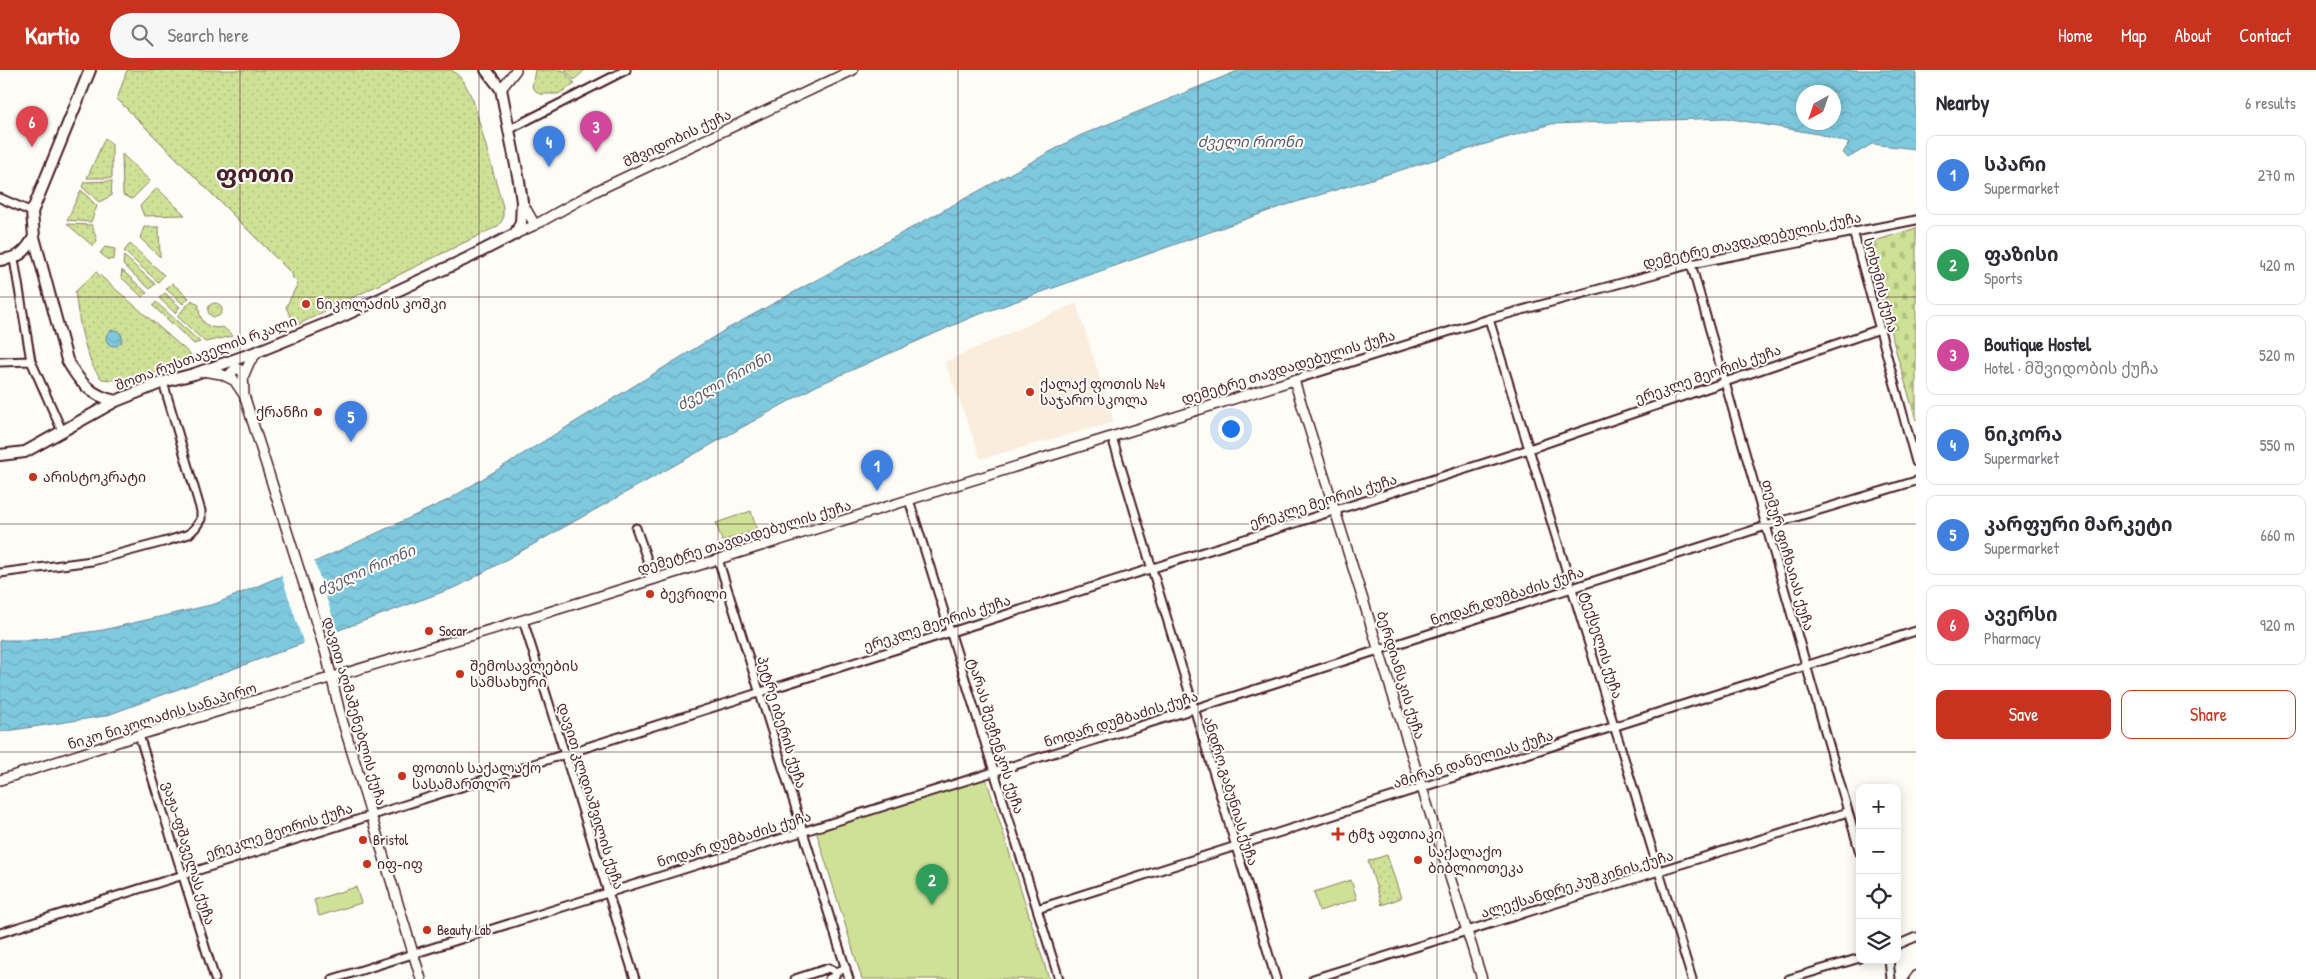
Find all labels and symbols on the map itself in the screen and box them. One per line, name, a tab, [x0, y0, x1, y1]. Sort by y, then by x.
north arrow	[1796, 85, 1841, 130]
street label: მშვიდობის ქუჩა	[620, 104, 734, 171]
pin: 6	[16, 106, 48, 147]
pin: 3	[580, 111, 612, 152]
pin: 4	[533, 126, 565, 167]
water label: ძველი რიონი	[1197, 131, 1304, 152]
district label: ფოთი	[216, 157, 294, 189]
street label: დემეტრე თავდადებულის ქუჩა	[1641, 207, 1863, 272]
street label: სოხუმის ქუჩა	[1860, 235, 1903, 334]
place label: ნიკოლაძის კოშკი	[316, 294, 446, 313]
marker: ნიკოლაძის კოშკი	[300, 298, 312, 310]
street label: შოთა რუსთაველის რკალი	[112, 311, 299, 394]
street label: დემეტრე თავდადებულის ქუჩა	[1179, 325, 1397, 408]
street label: ერეკლე მეორის ქუჩა	[1632, 340, 1783, 407]
water label: ძველი რიონი	[673, 345, 776, 415]
place label: ქალაქ ფოთის №4 საჯარო სკოლა	[1040, 374, 1165, 409]
marker: ქალაქ ფოთის №4 საჯარო სკოლა	[1024, 386, 1036, 398]
pin: 5	[335, 401, 367, 442]
place label: ქრანჩი	[256, 402, 308, 421]
marker: ქრანჩი	[312, 406, 324, 418]
your location	[1218, 416, 1244, 442]
pin: 1	[861, 450, 893, 491]
place label: არისტოკრატი	[43, 467, 146, 486]
street label: ერეკლე მეორის ქუჩა	[1247, 469, 1399, 532]
marker: არისტოკრატი	[27, 471, 39, 483]
street label: თემურ ფიჩხაიას ქუჩა	[1758, 477, 1819, 633]
street label: დემეტრე თავდადებულის ქუჩა	[635, 495, 853, 578]
water label: ძველი რიონი	[313, 539, 420, 600]
street label: ნოდარ დუმბაძის ქუჩა	[1428, 562, 1586, 629]
place label: ბევრილი	[660, 584, 727, 603]
marker: ბევრილი	[644, 588, 656, 600]
street label: ტექსელის ქუჩა	[1577, 589, 1628, 701]
street label: ერეკლე მეორის ქუჩა	[861, 590, 1013, 655]
street label: ბერდიანსკის ქუჩა	[1373, 608, 1430, 741]
street label: დავით აღმაშენებლის ქუჩა	[319, 614, 392, 807]
place label: Socar	[439, 621, 468, 640]
marker: Socar	[423, 625, 435, 637]
street label: პეტრე იბერის ქუჩა	[753, 653, 812, 790]
place label: შემოსავლების სამსახური	[470, 656, 578, 691]
street label: ტარას შევჩენკოს ქუჩა	[964, 656, 1029, 816]
marker: შემოსავლების სამსახური	[454, 668, 466, 680]
street label: ნიკო ნიკოლაძის სანაპირო	[65, 678, 259, 753]
street label: ნოდარ დუმბაძის ქუჩა	[1041, 686, 1200, 751]
street label: დავით კლდიაშვილის ქუჩა	[554, 700, 629, 892]
street label: ანდრო გაბუნიას ქუჩა	[1200, 714, 1263, 868]
street label: ამირან დანელიას ქუჩა	[1390, 725, 1555, 792]
place label: ფოთის საქალაქო სასამართლო	[412, 758, 541, 793]
marker: ფოთის საქალაქო სასამართლო	[396, 770, 408, 782]
street label: ვაჟა-ფშაველას ქუჩა	[159, 779, 220, 927]
street label: ერეკლე მეორის ქუჩა	[203, 798, 355, 863]
street label: ნოდარ დუმბაძის ქუჩა	[654, 806, 813, 871]
place label: ტმჯ აფთიაკი	[1348, 824, 1442, 843]
marker: ტმჯ აფთიაკი	[1332, 828, 1344, 840]
place label: Bristol	[373, 830, 408, 849]
marker: Bristol	[357, 834, 369, 846]
place label: საქალაქო ბიბლიოთეკა	[1428, 842, 1524, 877]
street label: ალექსანდრე პუშკინის ქუჩა	[1478, 845, 1676, 922]
place label: იფ-იფ	[377, 854, 423, 873]
marker: საქალაქო ბიბლიოთეკა	[1412, 854, 1424, 866]
marker: იფ-იფ	[361, 858, 373, 870]
pin: 2	[916, 864, 948, 905]
place label: Beauty Lab	[437, 920, 491, 940]
marker: Beauty Lab	[421, 924, 433, 936]

